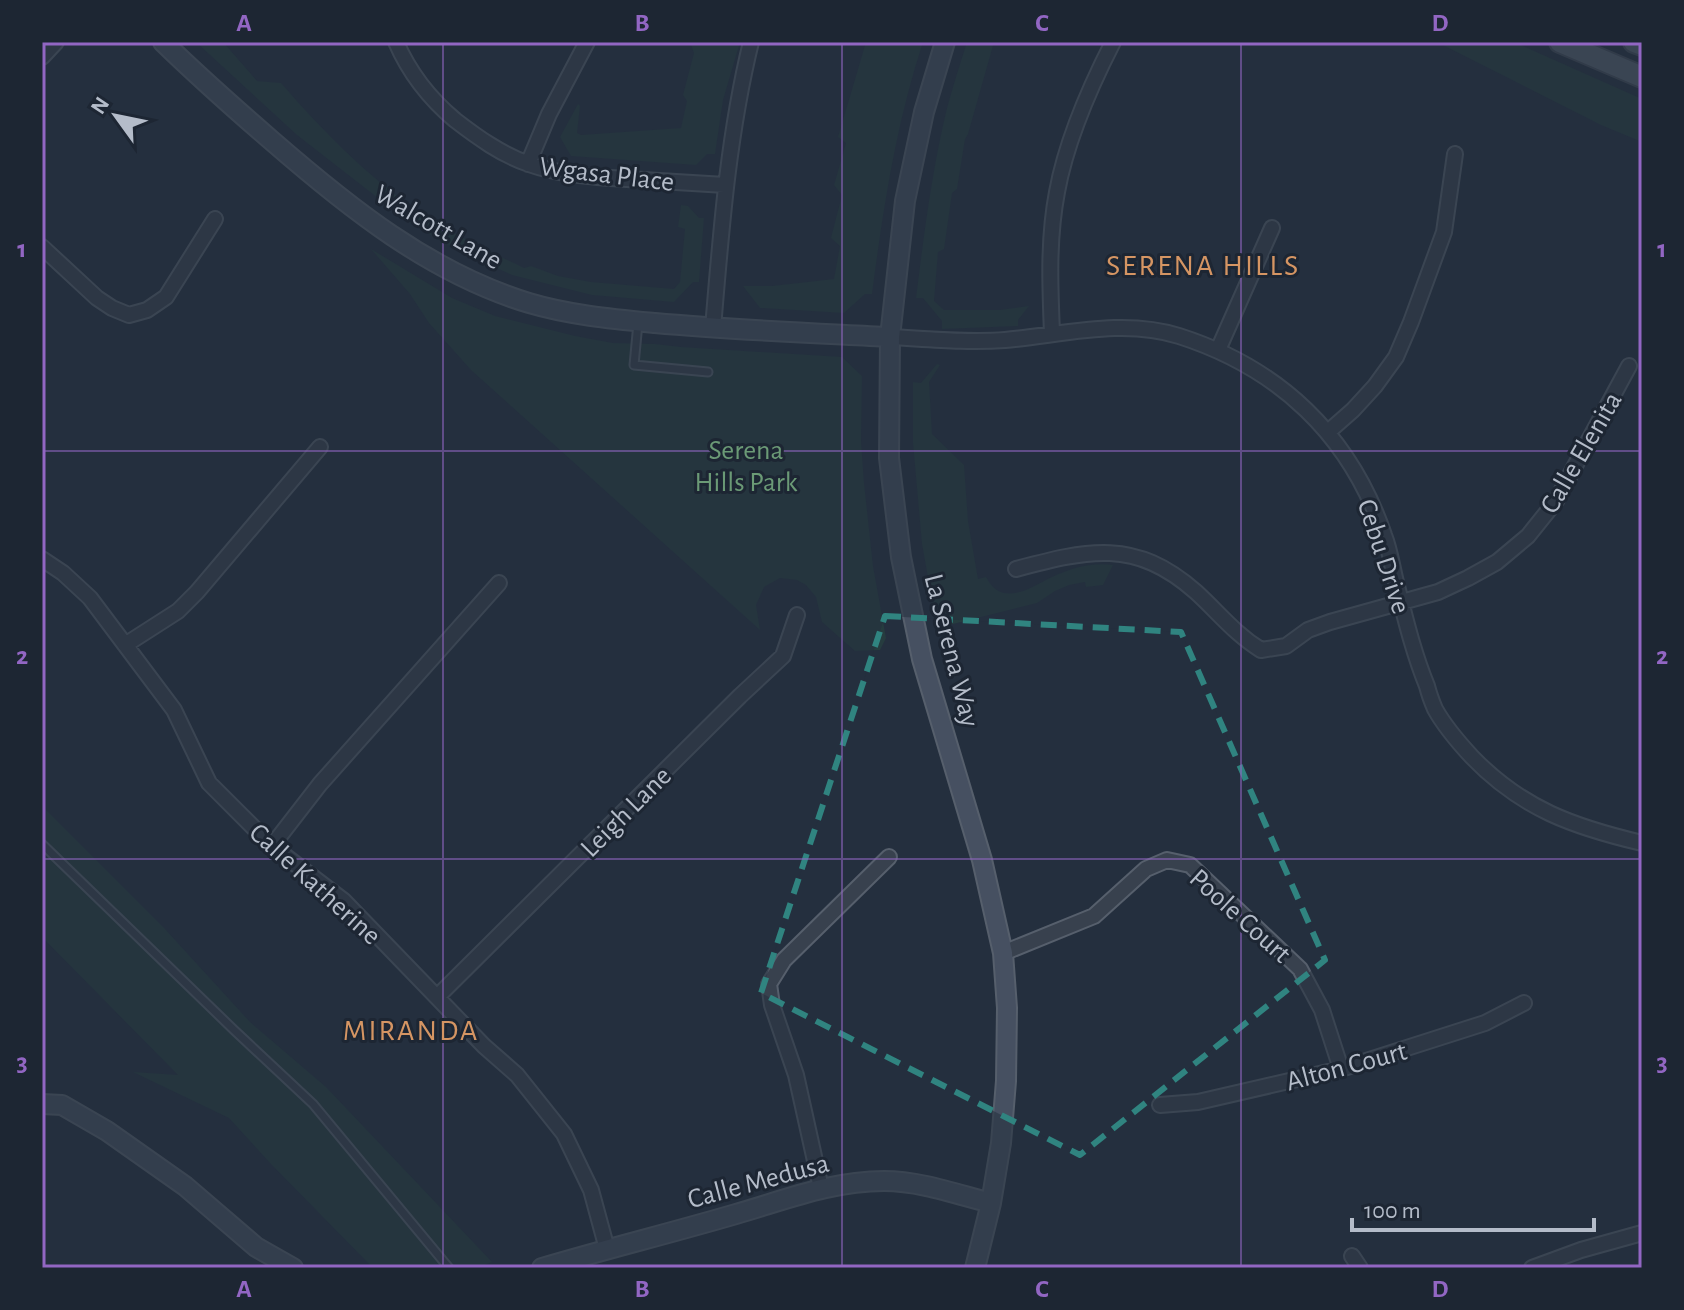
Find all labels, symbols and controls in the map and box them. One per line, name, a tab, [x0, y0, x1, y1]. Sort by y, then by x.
text: A	[236, 10, 252, 36]
text: B	[634, 10, 650, 36]
text: C	[1035, 10, 1049, 36]
text: D	[1431, 10, 1449, 36]
north arrow	[76, 76, 156, 156]
text: N	[87, 93, 113, 118]
street label: Wgasa Place	[538, 153, 676, 197]
street label: Walcott Lane	[369, 180, 507, 275]
text: 1	[17, 236, 27, 262]
text: 1	[1657, 236, 1667, 262]
district label: SERENA HILLS	[1106, 251, 1300, 281]
street label: Calle Elenita	[1536, 387, 1628, 519]
park label: Serena Hills Park	[694, 437, 798, 497]
street label: Cebu Drive	[1351, 496, 1415, 617]
street label: La Serena Way	[919, 571, 984, 730]
text: 2	[16, 643, 28, 669]
text: 2	[1656, 643, 1668, 669]
street label: Leigh Lane	[576, 762, 677, 863]
street label: Calle Katherine	[243, 818, 386, 951]
street label: Poole Court	[1184, 864, 1296, 969]
district label: MIRANDA	[343, 1016, 479, 1046]
street label: Alton Court	[1283, 1037, 1410, 1096]
text: 3	[16, 1050, 28, 1076]
text: 3	[1656, 1050, 1668, 1076]
street label: Calle Medusa	[685, 1150, 832, 1214]
scale bar	[1352, 1182, 1594, 1232]
text: 100 m	[1364, 1199, 1421, 1223]
text: A	[236, 1276, 252, 1302]
text: B	[634, 1276, 650, 1302]
text: C	[1035, 1276, 1049, 1302]
text: D	[1431, 1276, 1449, 1302]

